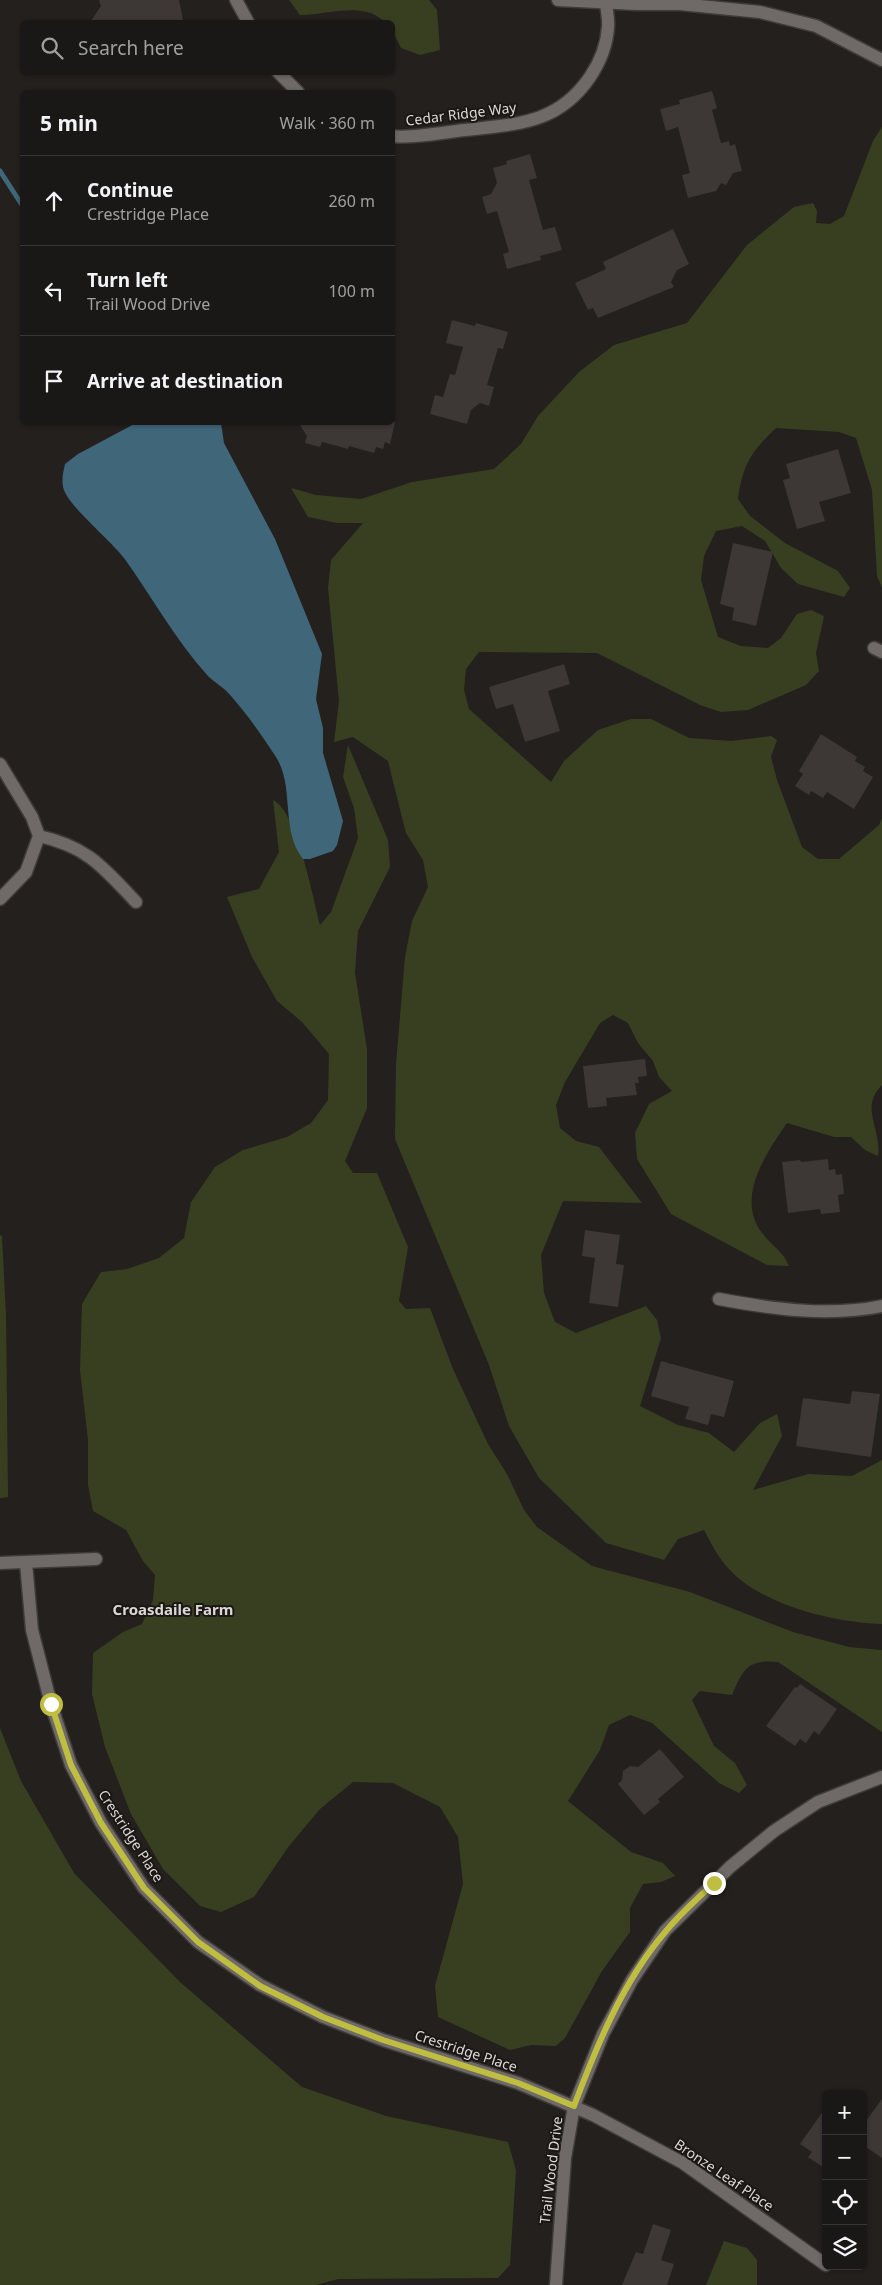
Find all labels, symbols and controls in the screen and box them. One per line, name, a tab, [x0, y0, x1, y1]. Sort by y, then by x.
search box	[20, 20, 395, 75]
icon: search	[38, 34, 66, 62]
text: Search here	[78, 35, 184, 61]
street label: Cedar Ridge Way	[404, 97, 518, 130]
text: 5 min	[40, 109, 98, 137]
text: Walk · 360 m	[280, 112, 375, 134]
text: Continue	[87, 177, 173, 203]
icon: ahead	[40, 187, 68, 215]
text: 260 m	[328, 190, 375, 212]
text: Crestridge Place	[87, 203, 209, 225]
text: Turn left	[87, 267, 168, 293]
icon: left	[40, 277, 68, 305]
text: 100 m	[328, 280, 375, 302]
text: Trail Wood Drive	[87, 293, 210, 315]
icon: arrive	[40, 367, 68, 395]
text: Arrive at destination	[87, 368, 283, 394]
district label: Croasdaile Farm	[113, 1599, 233, 1619]
route start	[40, 1693, 63, 1716]
street label: Crestridge Place	[94, 1786, 168, 1886]
route end	[703, 1872, 726, 1895]
street label: Crestridge Place	[412, 2025, 520, 2076]
map controls	[822, 2090, 867, 2270]
button: +	[822, 2090, 867, 2135]
street label: Trail Wood Drive	[535, 2115, 567, 2225]
street label: Bronze Leaf Place	[671, 2134, 778, 2215]
button: −	[822, 2135, 867, 2180]
button: locate	[822, 2180, 867, 2225]
button: layers	[822, 2225, 867, 2270]

